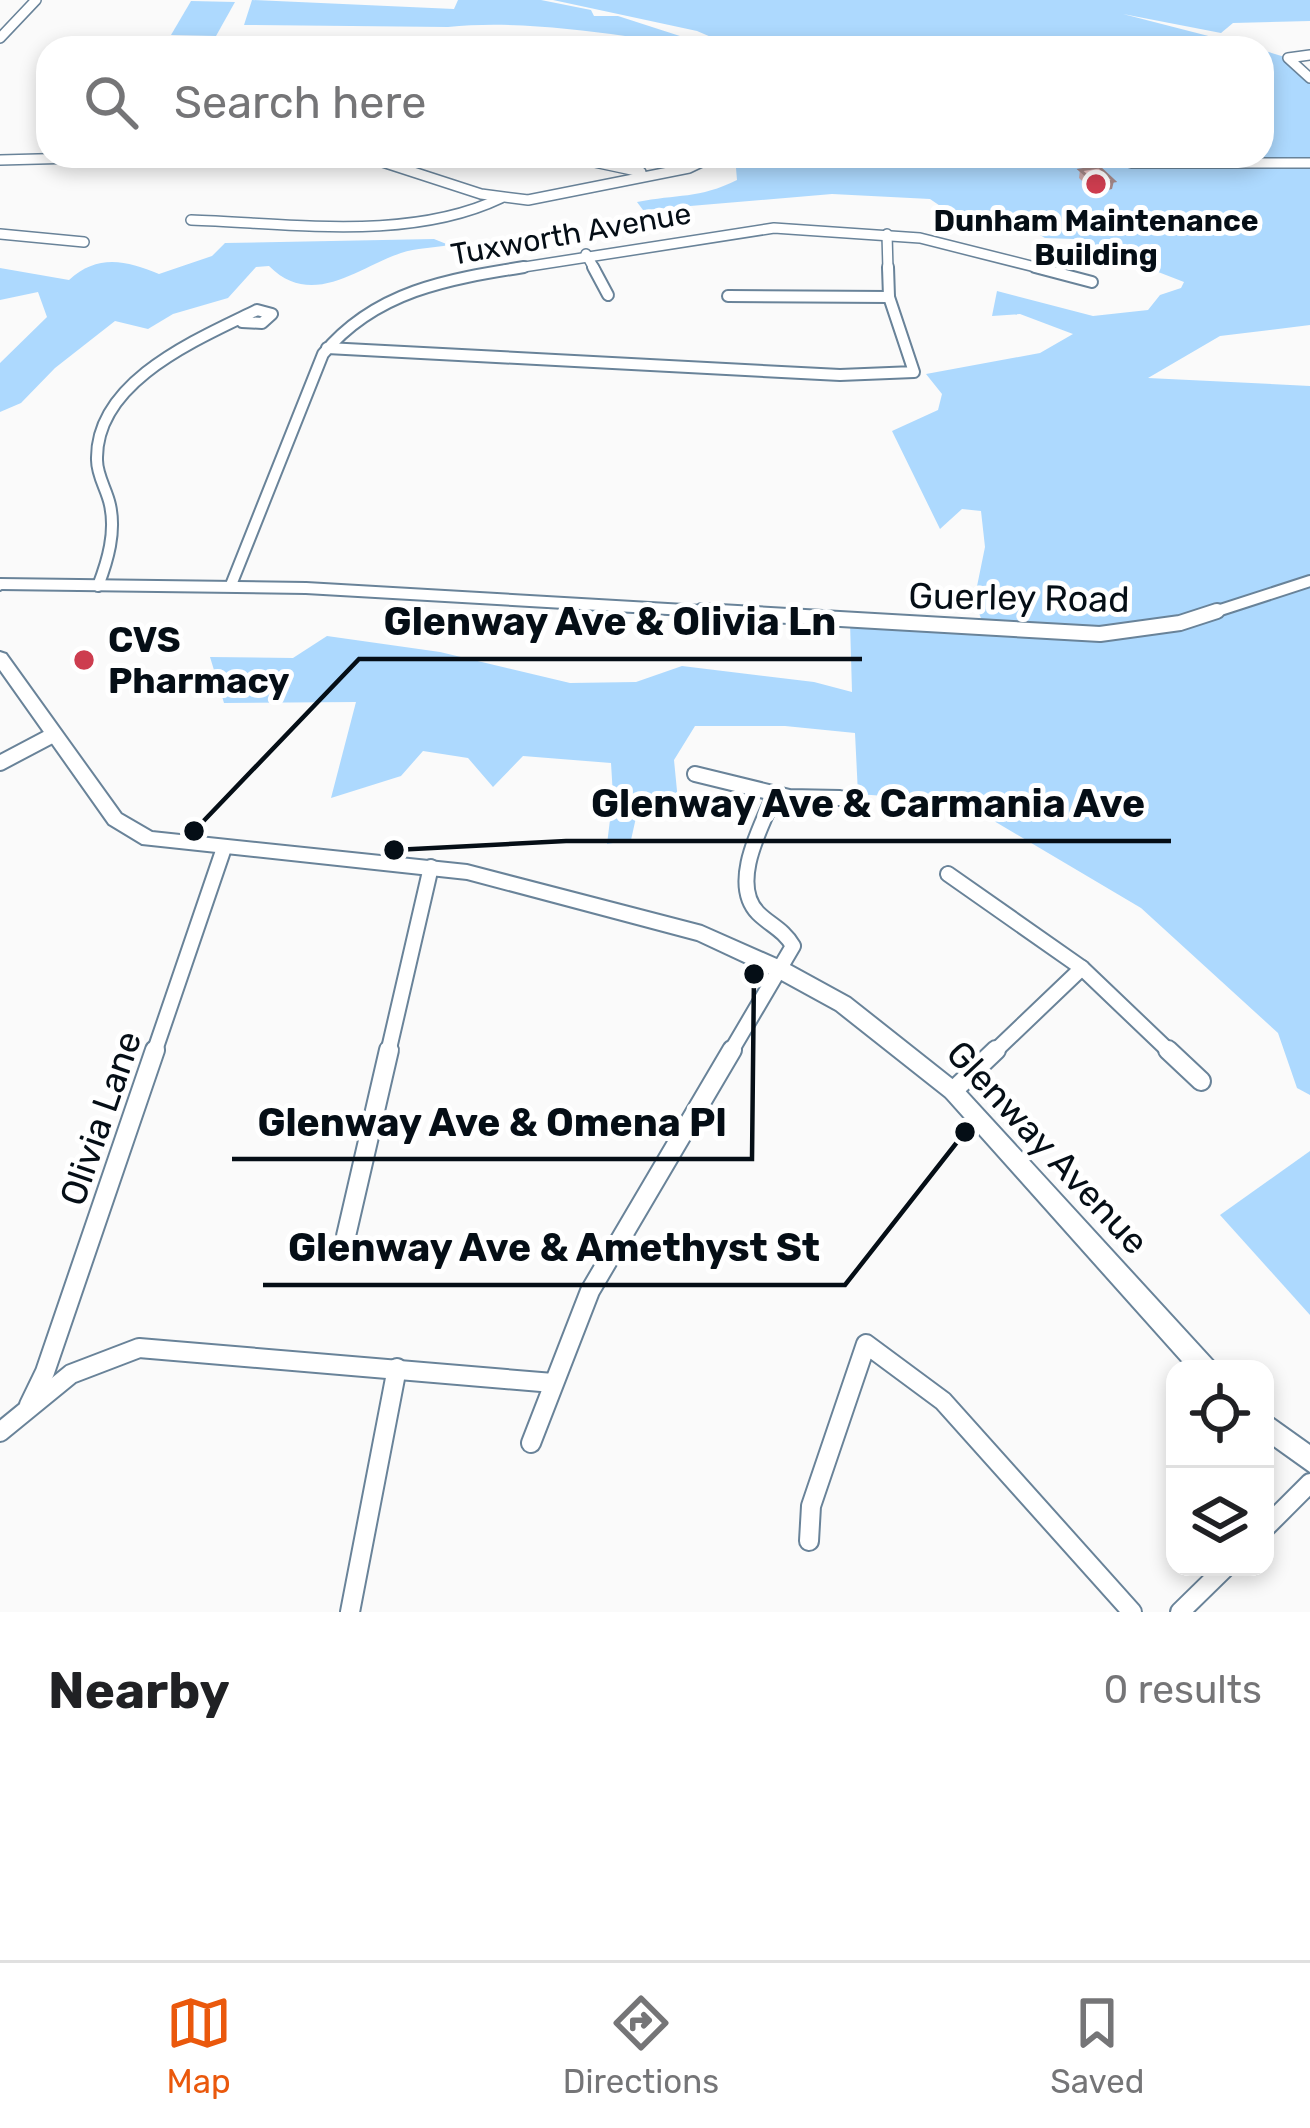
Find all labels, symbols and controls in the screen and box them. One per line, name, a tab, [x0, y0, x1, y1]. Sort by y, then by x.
search box	[36, 36, 1274, 168]
icon: search	[78, 69, 144, 135]
text: Search here	[174, 76, 426, 129]
marker: Dunham Maintenance Building	[1083, 171, 1109, 197]
street label: Tuxworth Avenue	[448, 195, 694, 273]
place label: Dunham Maintenance Building	[934, 203, 1258, 273]
street label: Guerley Road	[908, 574, 1130, 621]
callout: Glenway Ave & Olivia Ln	[359, 584, 862, 659]
text: Glenway Ave & Olivia Ln	[384, 599, 836, 645]
place label: CVS Pharmacy	[108, 618, 290, 702]
marker: CVS Pharmacy	[71, 647, 97, 673]
callout: Glenway Ave & Carmania Ave	[566, 766, 1171, 841]
text: Glenway Ave & Carmania Ave	[591, 781, 1145, 827]
street label: Olivia Lane	[51, 1025, 150, 1211]
street label: Glenway Avenue	[938, 1032, 1157, 1263]
callout: Glenway Ave & Omena Pl	[232, 1084, 752, 1159]
text: Glenway Ave & Omena Pl	[257, 1100, 727, 1146]
callout: Glenway Ave & Amethyst St	[263, 1210, 845, 1285]
text: Glenway Ave & Amethyst St	[288, 1225, 820, 1271]
map controls	[1166, 1360, 1274, 1576]
button: locate	[1166, 1360, 1274, 1468]
button: layers	[1166, 1468, 1274, 1576]
text: Nearby	[48, 1660, 230, 1721]
text: 0 results	[1103, 1667, 1262, 1713]
tab: Map	[166, 1990, 232, 2101]
tab: Directions	[563, 1990, 719, 2101]
tab: Saved	[1050, 1990, 1144, 2101]

